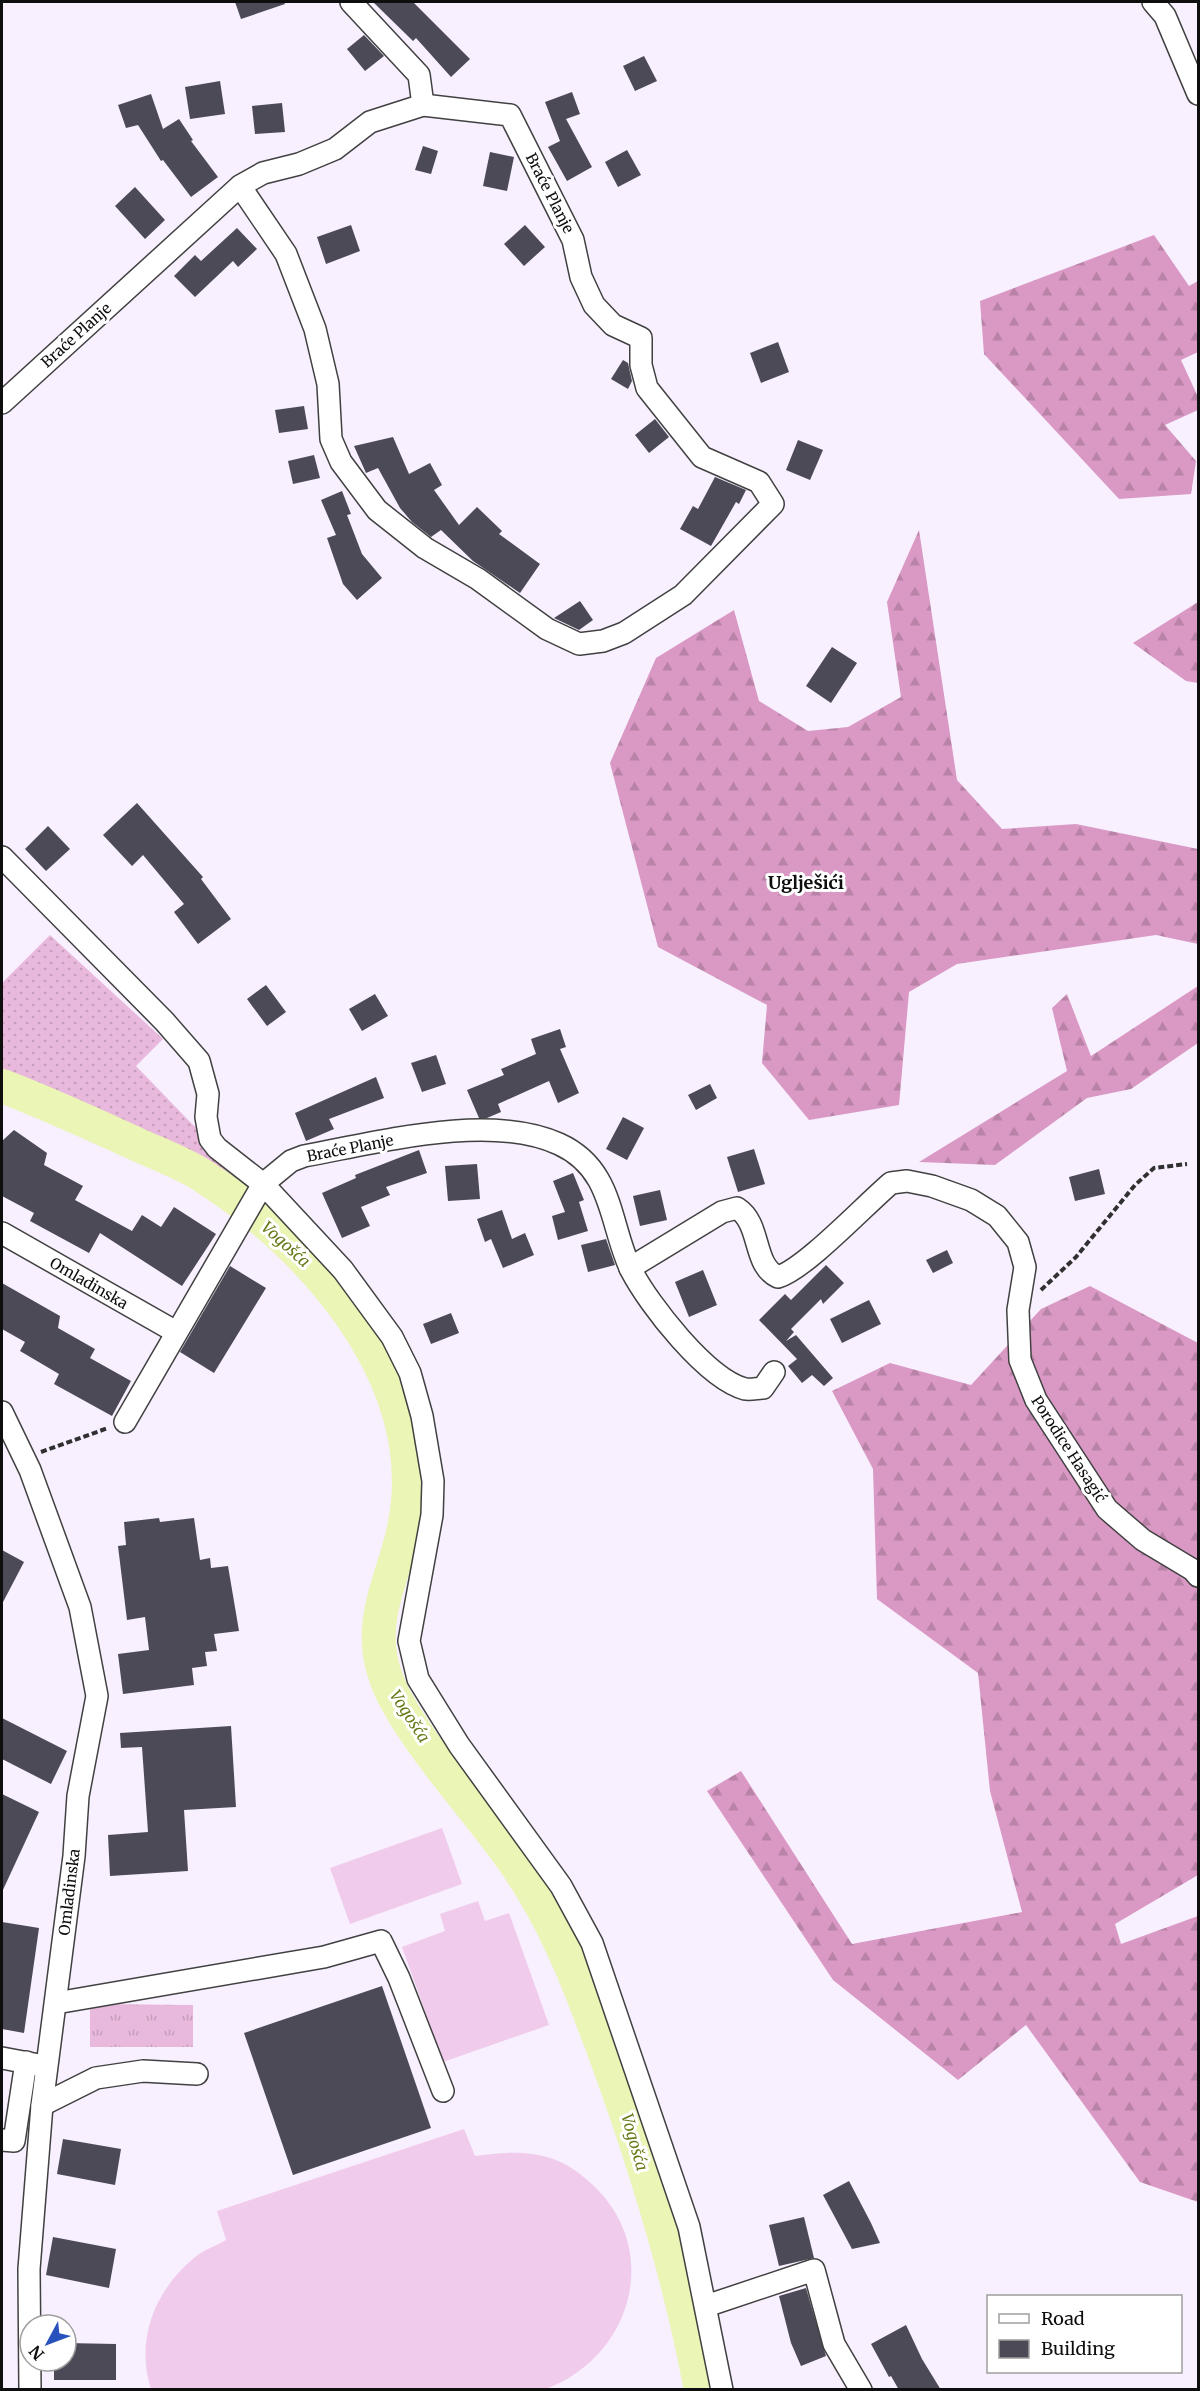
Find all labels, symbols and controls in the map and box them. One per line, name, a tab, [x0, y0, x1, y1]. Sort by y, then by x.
street label: Braće Planje	[522, 150, 578, 237]
street label: Braće Planje	[37, 298, 115, 371]
district label: Uglješići	[768, 871, 844, 894]
street label: Braće Planje	[305, 1130, 395, 1166]
water label: Vogošća	[257, 1217, 315, 1271]
street label: Omladinska	[46, 1253, 132, 1313]
street label: Porodice Hasagić	[1027, 1392, 1111, 1506]
water label: Vogošća	[386, 1686, 434, 1746]
street label: Omladinska	[54, 1848, 84, 1936]
water label: Vogošća	[617, 2111, 653, 2173]
legend	[987, 2295, 1182, 2373]
text: Road	[1041, 2307, 1085, 2330]
north arrow	[18, 2313, 78, 2373]
text: Building	[1041, 2337, 1115, 2360]
text: N	[25, 2341, 48, 2364]

